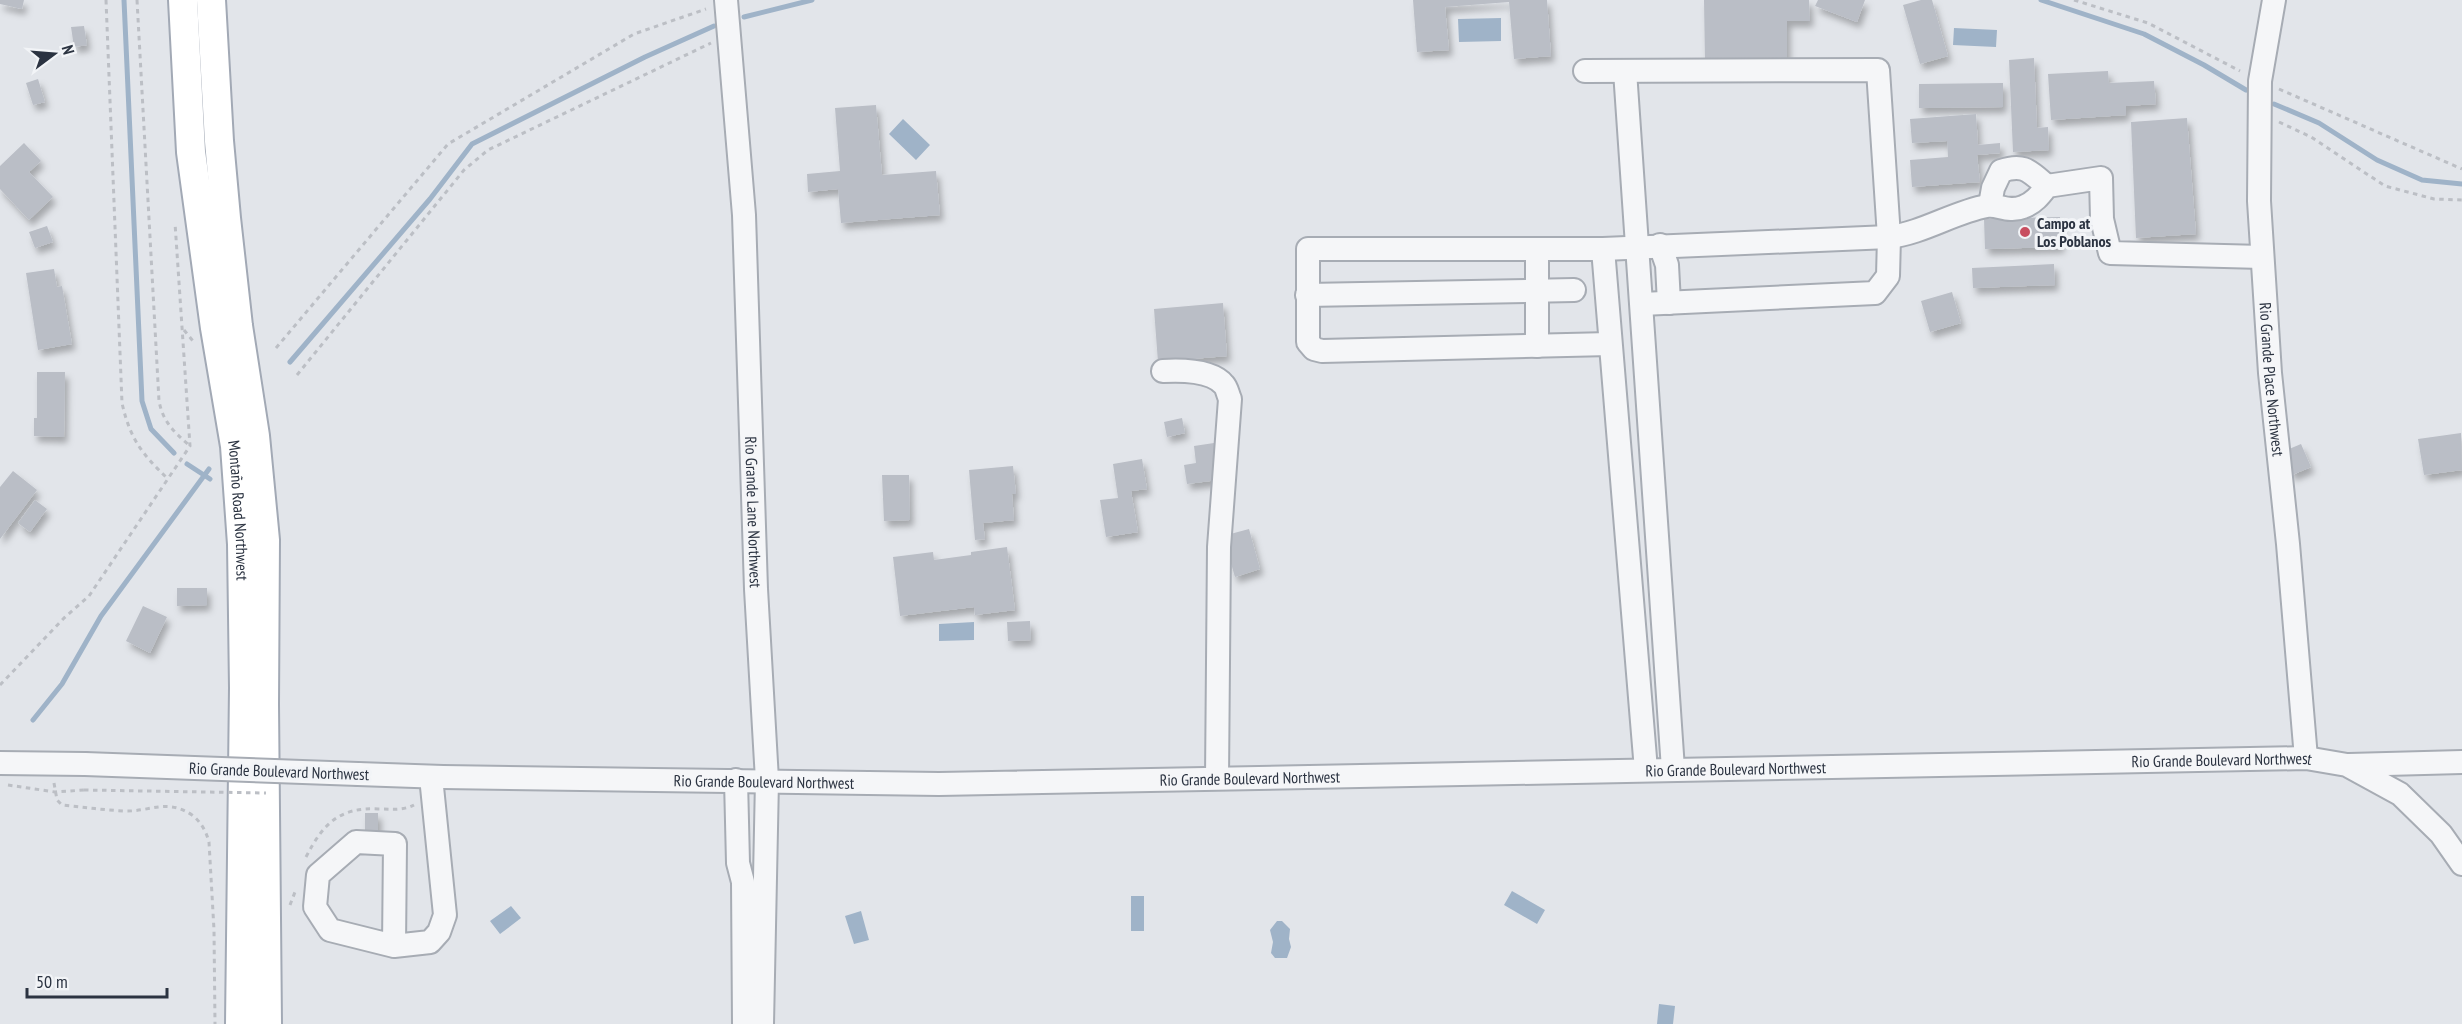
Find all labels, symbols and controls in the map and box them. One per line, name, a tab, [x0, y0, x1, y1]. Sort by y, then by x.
north arrow	[24, 24, 84, 84]
text: N	[58, 43, 79, 57]
place label: Campo at Los Poblanos	[2037, 213, 2112, 251]
marker: Campo at Los Poblanos	[2018, 225, 2032, 239]
street label: Rio Grande Place Northwest	[2256, 302, 2289, 458]
street label: Rio Grande Lane Northwest	[741, 436, 766, 589]
street label: Montaño Road Northwest	[224, 439, 253, 581]
street label: Rio Grande Boulevard Northwest	[2131, 748, 2314, 771]
street label: Rio Grande Boulevard Northwest	[1645, 757, 1827, 781]
street label: Rio Grande Boulevard Northwest	[189, 758, 370, 784]
street label: Rio Grande Boulevard Northwest	[1159, 766, 1341, 790]
street label: Rio Grande Boulevard Northwest	[674, 770, 855, 793]
scale bar	[27, 961, 166, 999]
text: 50 m	[36, 970, 68, 993]

